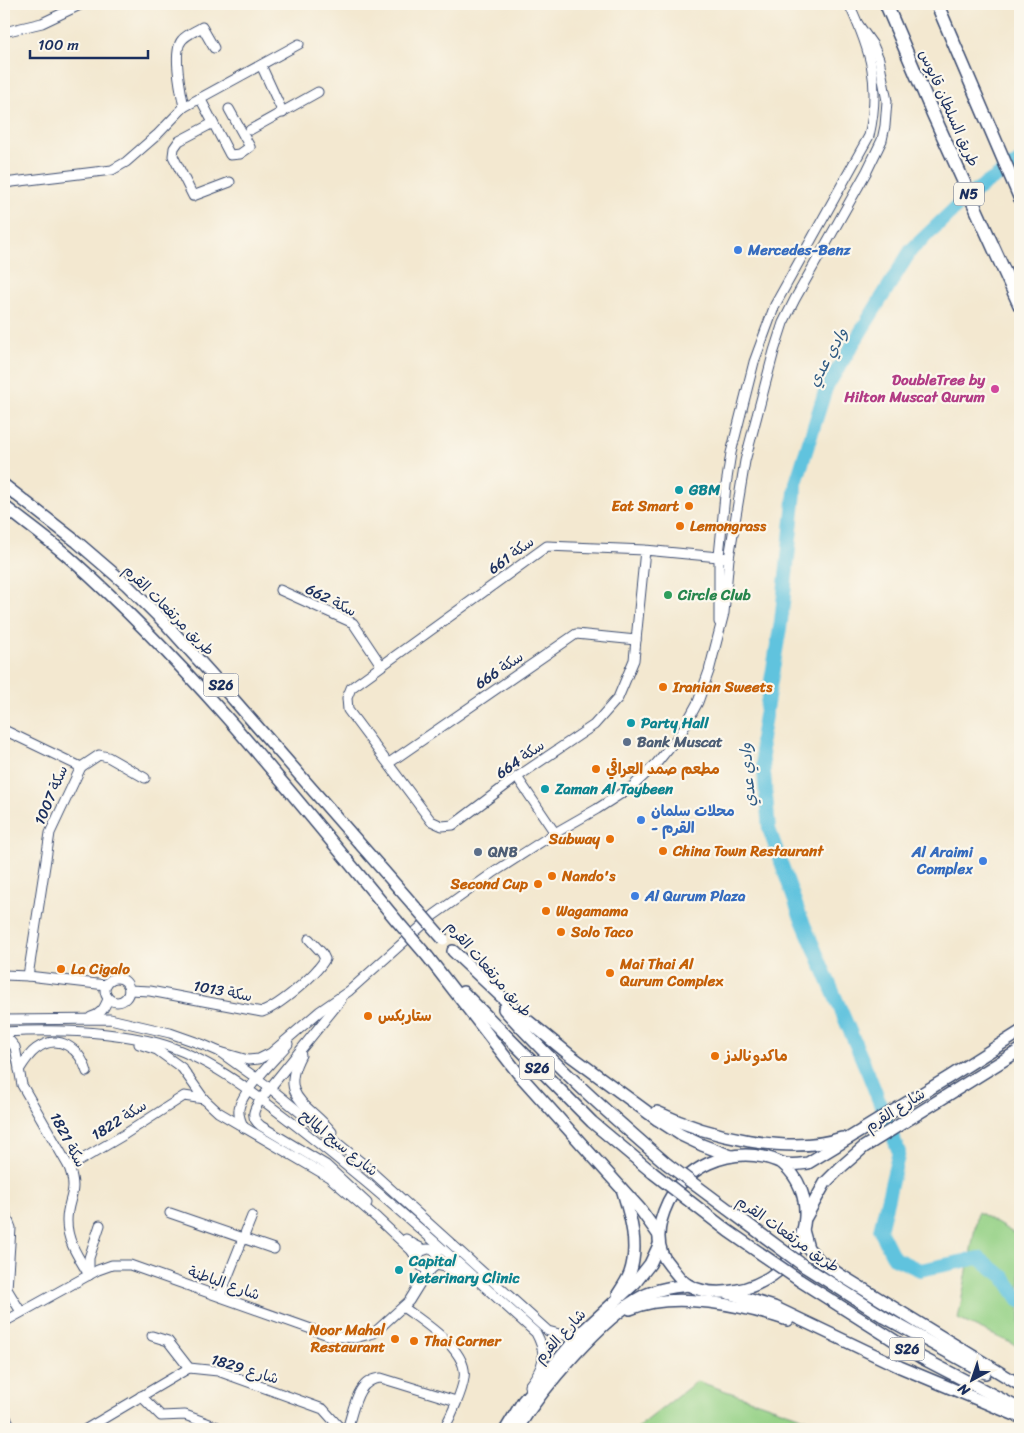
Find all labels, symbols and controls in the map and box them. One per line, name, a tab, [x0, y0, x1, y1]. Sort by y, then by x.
scale bar	[30, 28, 148, 60]
text: 100 m	[38, 32, 79, 58]
street label: طريق السلطان قابوس	[911, 45, 987, 171]
road number: N5	[954, 182, 984, 205]
place label: Mercedes-Benz	[747, 237, 852, 263]
marker: Mercedes-Benz	[732, 244, 744, 256]
water label: وادي عدي	[799, 322, 856, 392]
place label: DoubleTree by Hilton Muscat Qurum	[843, 367, 986, 410]
marker: DoubleTree by Hilton Muscat Qurum	[989, 383, 1001, 395]
place label: GBM	[688, 477, 721, 503]
marker: GBM	[673, 484, 685, 496]
place label: Eat Smart	[612, 493, 679, 519]
marker: Eat Smart	[683, 500, 695, 512]
place label: Lemongrass	[690, 513, 767, 539]
marker: Lemongrass	[674, 520, 686, 532]
street label: سكة 661	[482, 529, 540, 581]
street label: طريق مرتفعات القرم	[117, 558, 221, 662]
street label: سكة 662	[301, 576, 361, 624]
place label: Circle Club	[677, 582, 751, 608]
marker: Circle Club	[662, 589, 674, 601]
street label: سكة 666	[469, 644, 529, 696]
road number: S26	[204, 674, 238, 696]
place label: Iranian Sweets	[672, 674, 773, 700]
marker: Iranian Sweets	[657, 681, 669, 693]
place label: Party Hall	[641, 710, 709, 736]
marker: Party Hall	[625, 717, 637, 729]
place label: Bank Muscat	[637, 729, 723, 755]
street label: سكة 664	[490, 732, 550, 786]
marker: Bank Muscat	[621, 736, 633, 748]
water label: وادي عدي	[731, 741, 764, 808]
place label: مطعم صمد العراقي	[606, 756, 720, 782]
street label: سكة 1007	[27, 761, 75, 829]
marker: مطعم صمد العراقي	[590, 763, 602, 775]
place label: Zaman Al Taybeen	[554, 776, 674, 802]
marker: Zaman Al Taybeen	[539, 783, 551, 795]
place label: محلات سلمان - القرم	[651, 798, 735, 841]
marker: محلات سلمان - القرم	[635, 814, 647, 826]
place label: Subway	[548, 826, 600, 852]
marker: Subway	[604, 833, 616, 845]
place label: China Town Restaurant	[672, 838, 824, 864]
place label: QNB	[487, 839, 518, 865]
place label: Al Araimi Complex	[911, 839, 974, 882]
marker: China Town Restaurant	[657, 845, 669, 857]
marker: QNB	[472, 846, 484, 858]
marker: Al Araimi Complex	[977, 855, 989, 867]
place label: Nando's	[561, 863, 616, 889]
marker: Nando's	[546, 870, 558, 882]
place label: Second Cup	[450, 871, 528, 897]
marker: Second Cup	[532, 878, 544, 890]
place label: Al Qurum Plaza	[644, 883, 746, 909]
marker: Al Qurum Plaza	[629, 890, 641, 902]
place label: Wagamama	[556, 898, 629, 924]
marker: Wagamama	[540, 905, 552, 917]
street label: طريق مرتفعات القرم	[439, 915, 539, 1023]
place label: Solo Taco	[570, 919, 633, 945]
marker: Solo Taco	[555, 926, 567, 938]
place label: Mai Thai Al Qurum Complex	[619, 951, 725, 994]
place label: La Cigalo	[71, 956, 130, 982]
marker: La Cigalo	[55, 963, 67, 975]
marker: Mai Thai Al Qurum Complex	[604, 967, 616, 979]
street label: سكة 1013	[191, 973, 255, 1009]
place label: ستاربكس	[378, 1003, 432, 1029]
marker: ستاربكس	[362, 1010, 374, 1022]
place label: ماكدونالدز	[723, 1043, 788, 1069]
marker: ماكدونالدز	[709, 1050, 721, 1062]
road number: S26	[520, 1056, 554, 1080]
street label: شارع القرم	[860, 1081, 930, 1139]
street label: سكة 1822	[86, 1093, 152, 1147]
street label: شارع سيح المالح	[294, 1103, 384, 1183]
street label: سكة 1821	[43, 1108, 93, 1172]
street label: طريق مرتفعات القرم	[731, 1189, 845, 1279]
place label: Capital Veterinary Clinic	[408, 1248, 520, 1291]
street label: شارع الباطنة	[184, 1259, 264, 1307]
marker: Capital Veterinary Clinic	[393, 1264, 405, 1276]
street label: شارع القرم	[528, 1303, 592, 1369]
place label: Noor Mahal Restaurant	[308, 1317, 386, 1360]
place label: Thai Corner	[424, 1328, 503, 1354]
marker: Noor Mahal Restaurant	[389, 1333, 401, 1345]
marker: Thai Corner	[408, 1335, 420, 1347]
road number: S26	[890, 1338, 924, 1360]
street label: 1829 شارع	[208, 1346, 282, 1392]
north arrow	[946, 1356, 996, 1406]
text: N	[952, 1377, 976, 1403]

